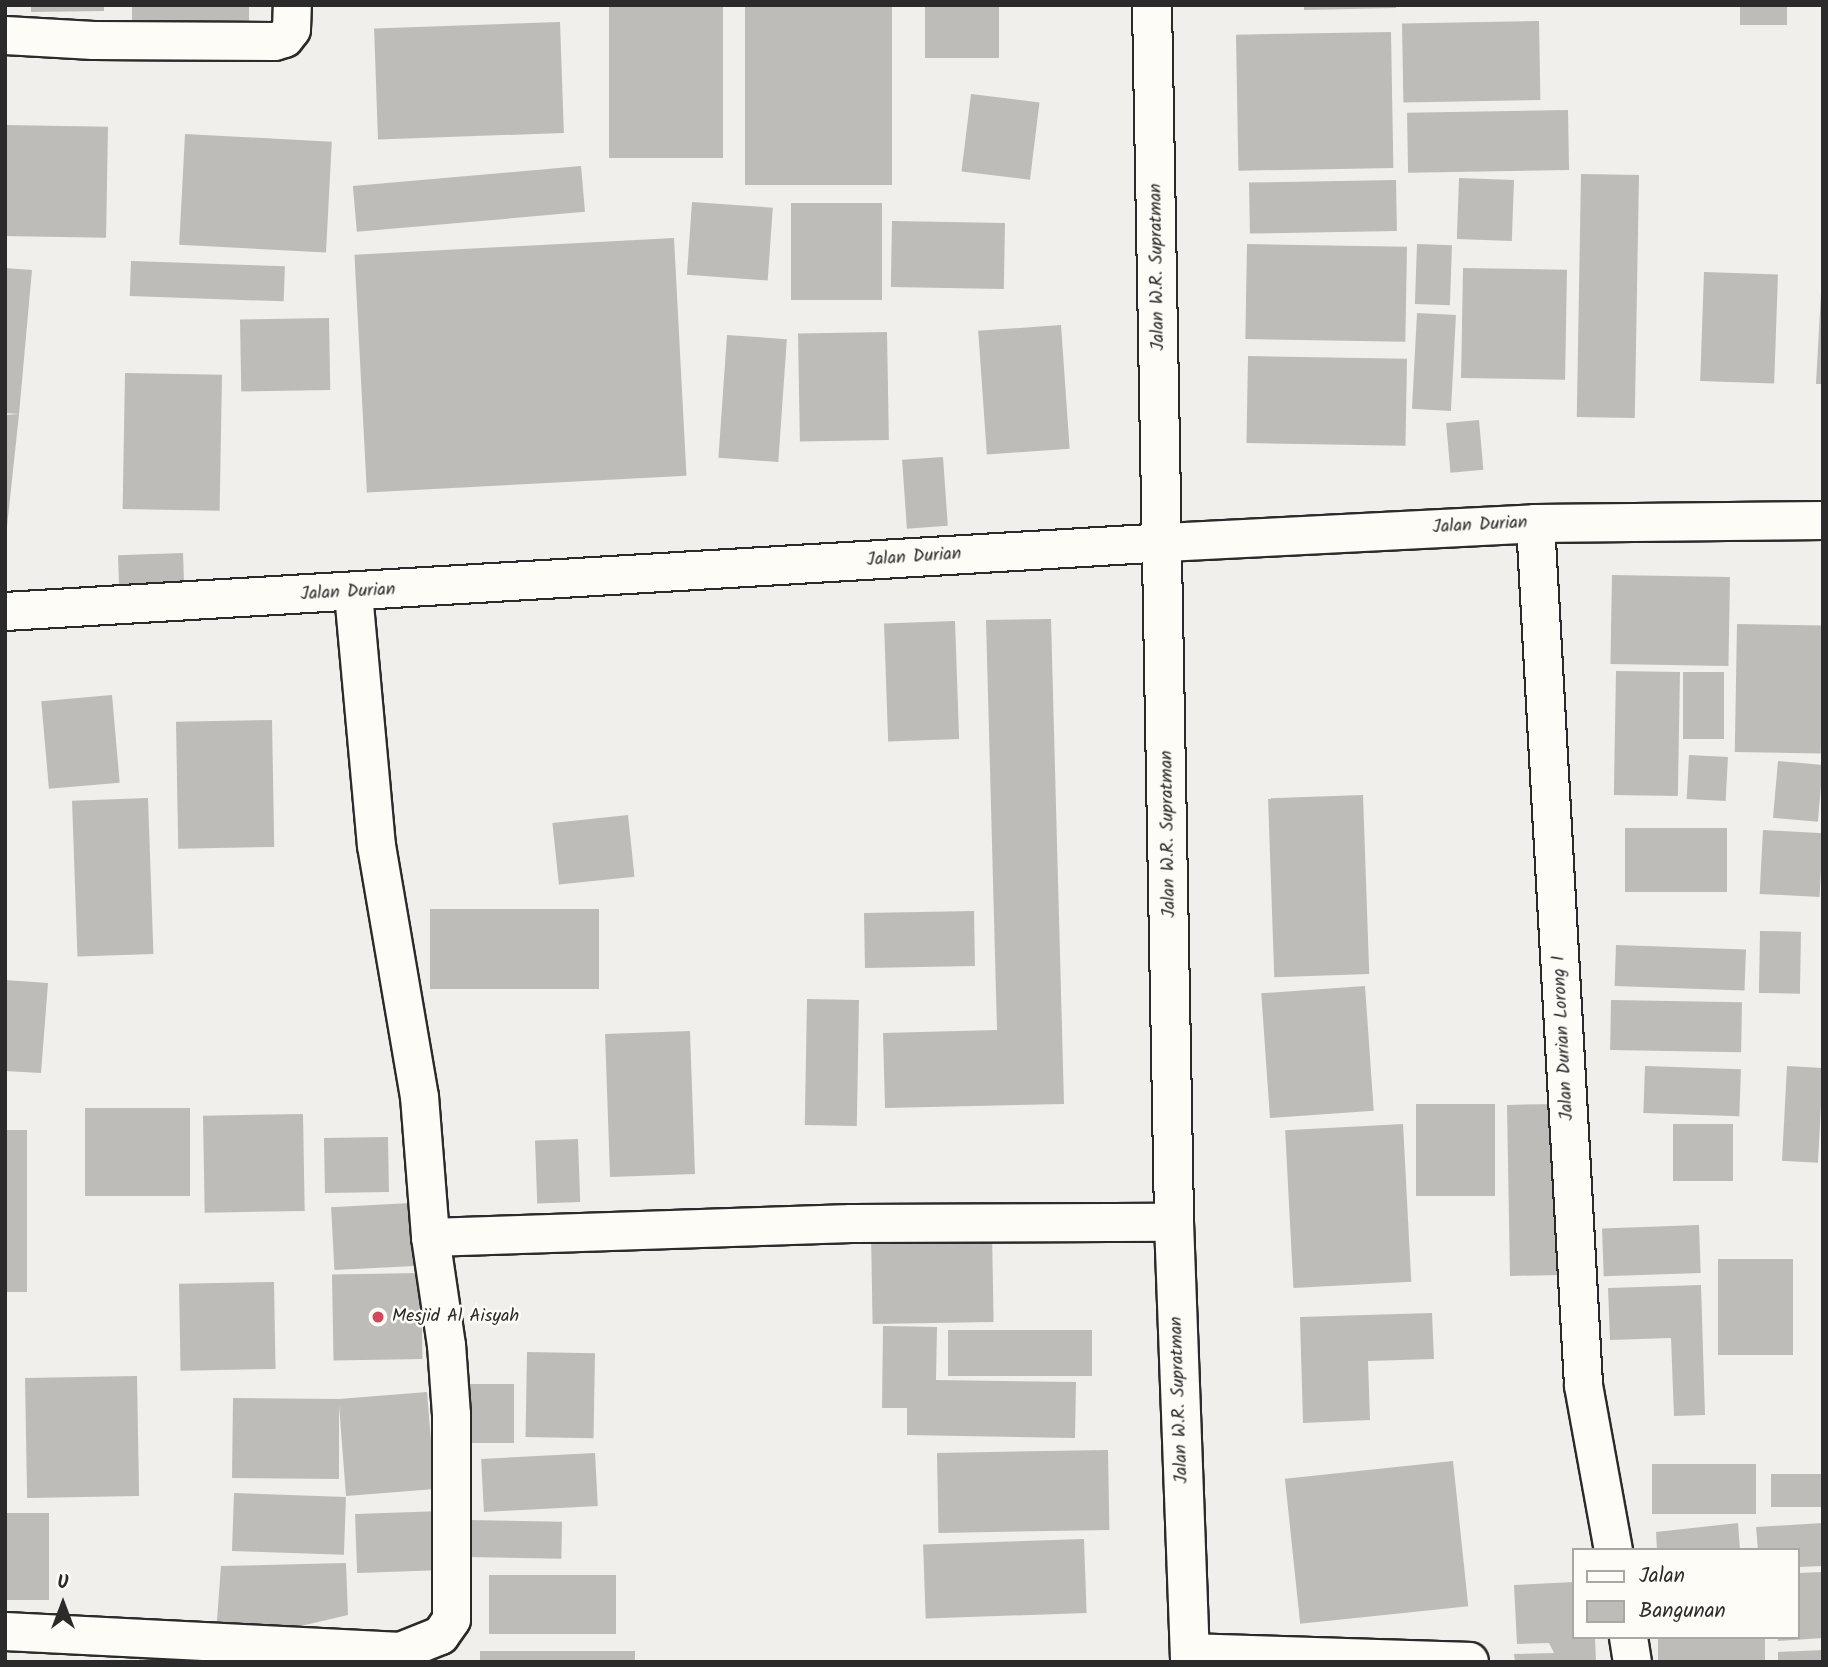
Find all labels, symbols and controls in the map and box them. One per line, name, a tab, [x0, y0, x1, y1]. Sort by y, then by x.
street label: Jalan W.R. Supratman	[1146, 183, 1170, 351]
street label: Jalan Durian	[1432, 513, 1528, 539]
street label: Jalan Durian	[866, 544, 962, 572]
street label: Jalan Durian	[300, 580, 396, 606]
street label: Jalan W.R. Supratman	[1157, 750, 1181, 918]
street label: Jalan Durian Lorong I	[1549, 955, 1579, 1121]
place label: Mesjid Al Aisyah	[392, 1306, 519, 1328]
marker: Mesjid Al Aisyah	[370, 1309, 386, 1325]
street label: Jalan W.R. Supratman	[1166, 1316, 1194, 1484]
legend	[1573, 1548, 1800, 1639]
text: Jalan	[1639, 1560, 1685, 1593]
text: U	[57, 1568, 69, 1598]
north arrow	[28, 1569, 98, 1639]
text: Bangunan	[1639, 1595, 1726, 1628]

